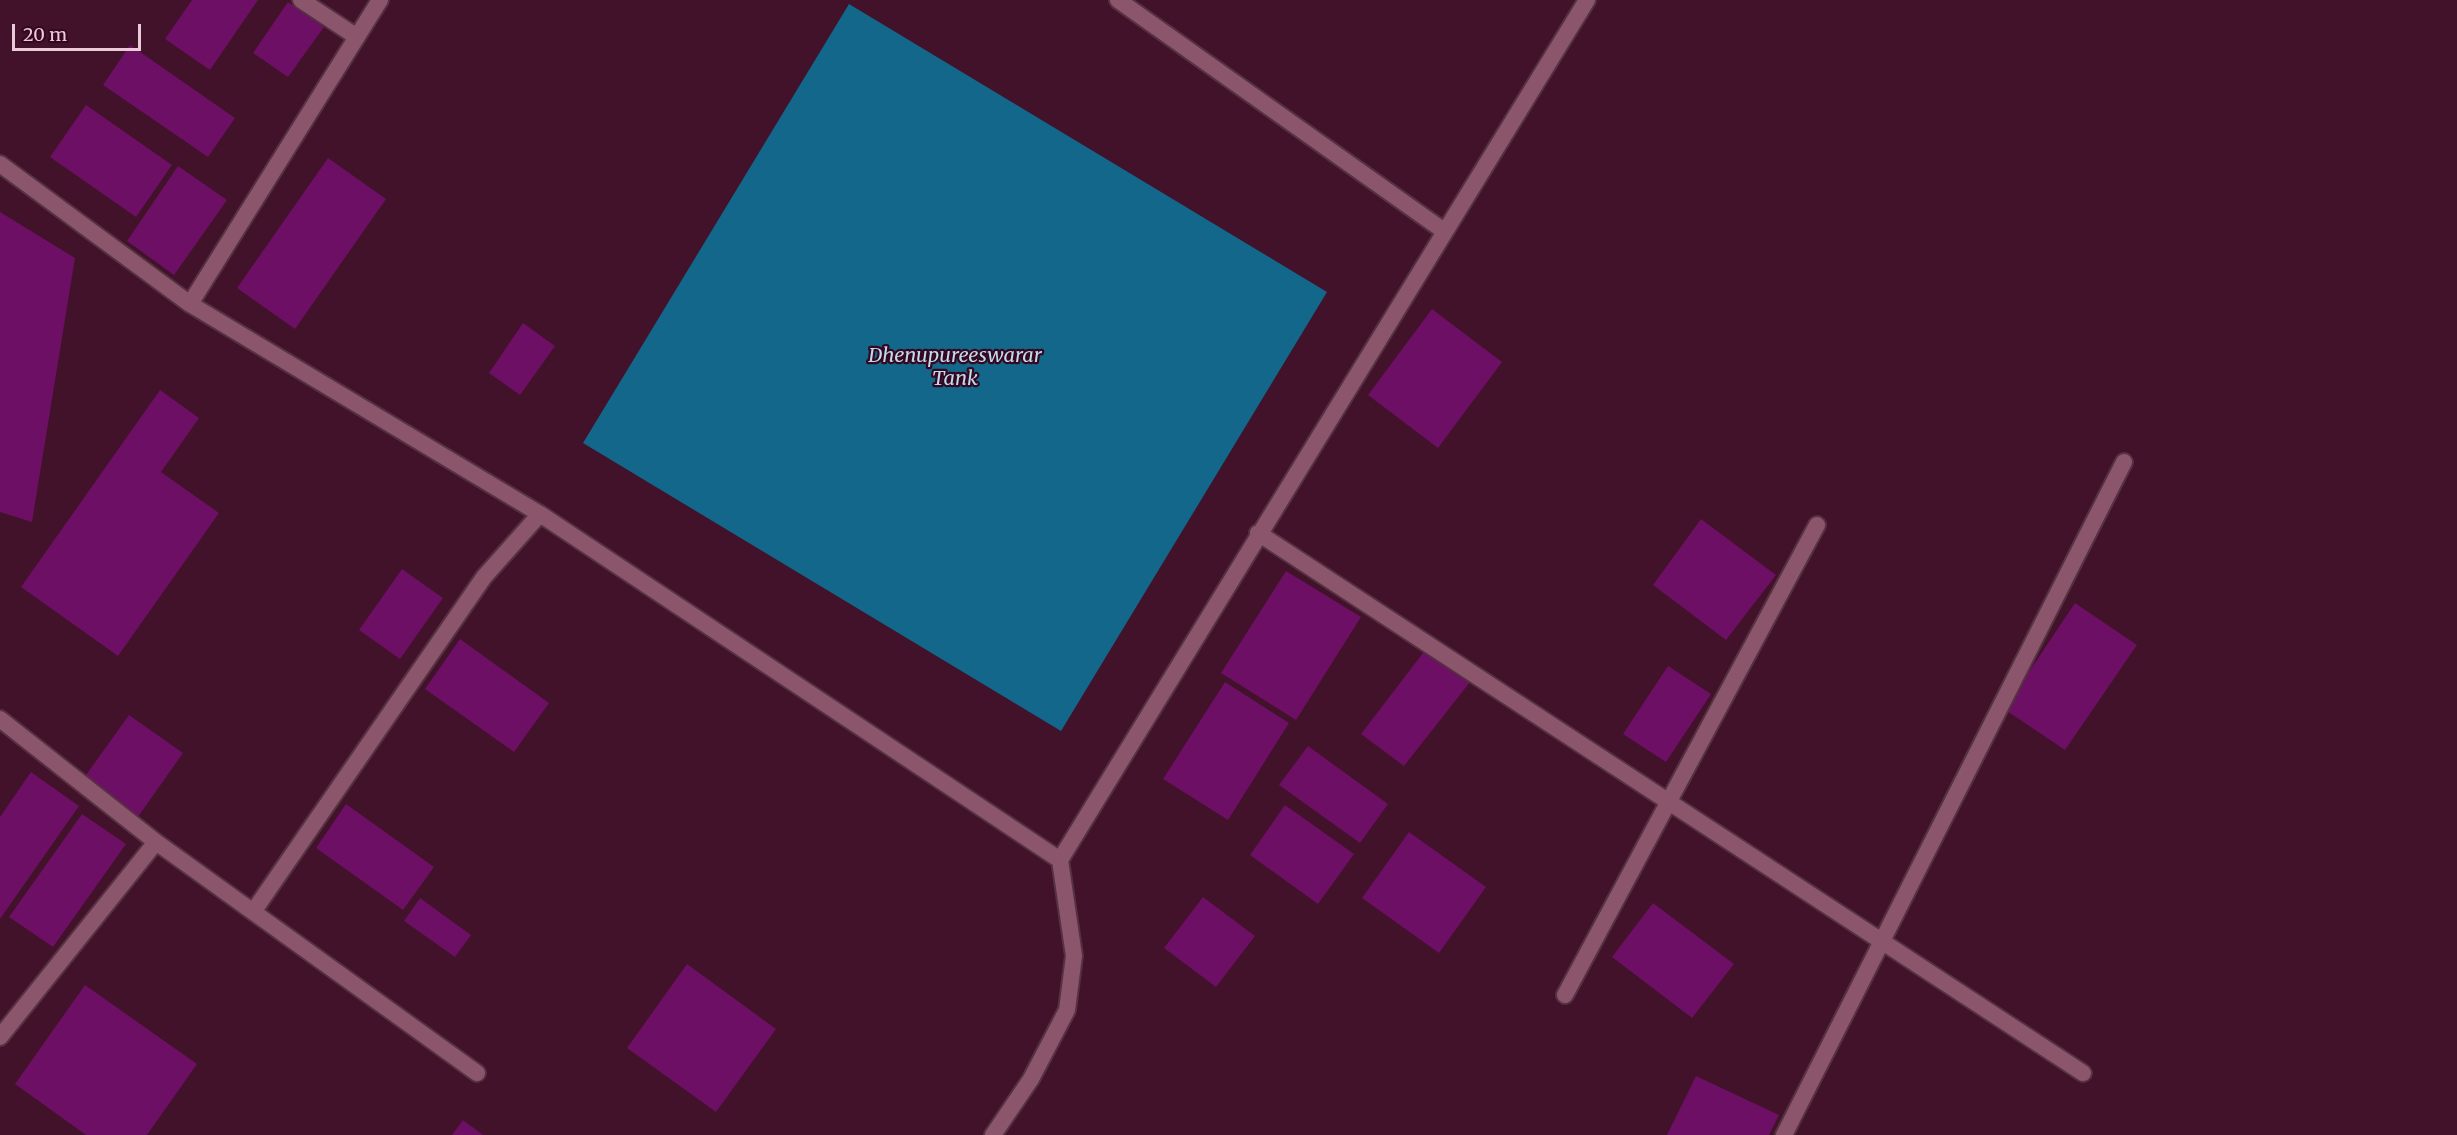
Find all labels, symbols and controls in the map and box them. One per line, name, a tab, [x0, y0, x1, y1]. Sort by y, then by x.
scale bar	[15, 12, 144, 50]
text: 20 m	[23, 23, 67, 46]
water label: Dhenupureeswarar Tank	[868, 344, 1042, 391]

